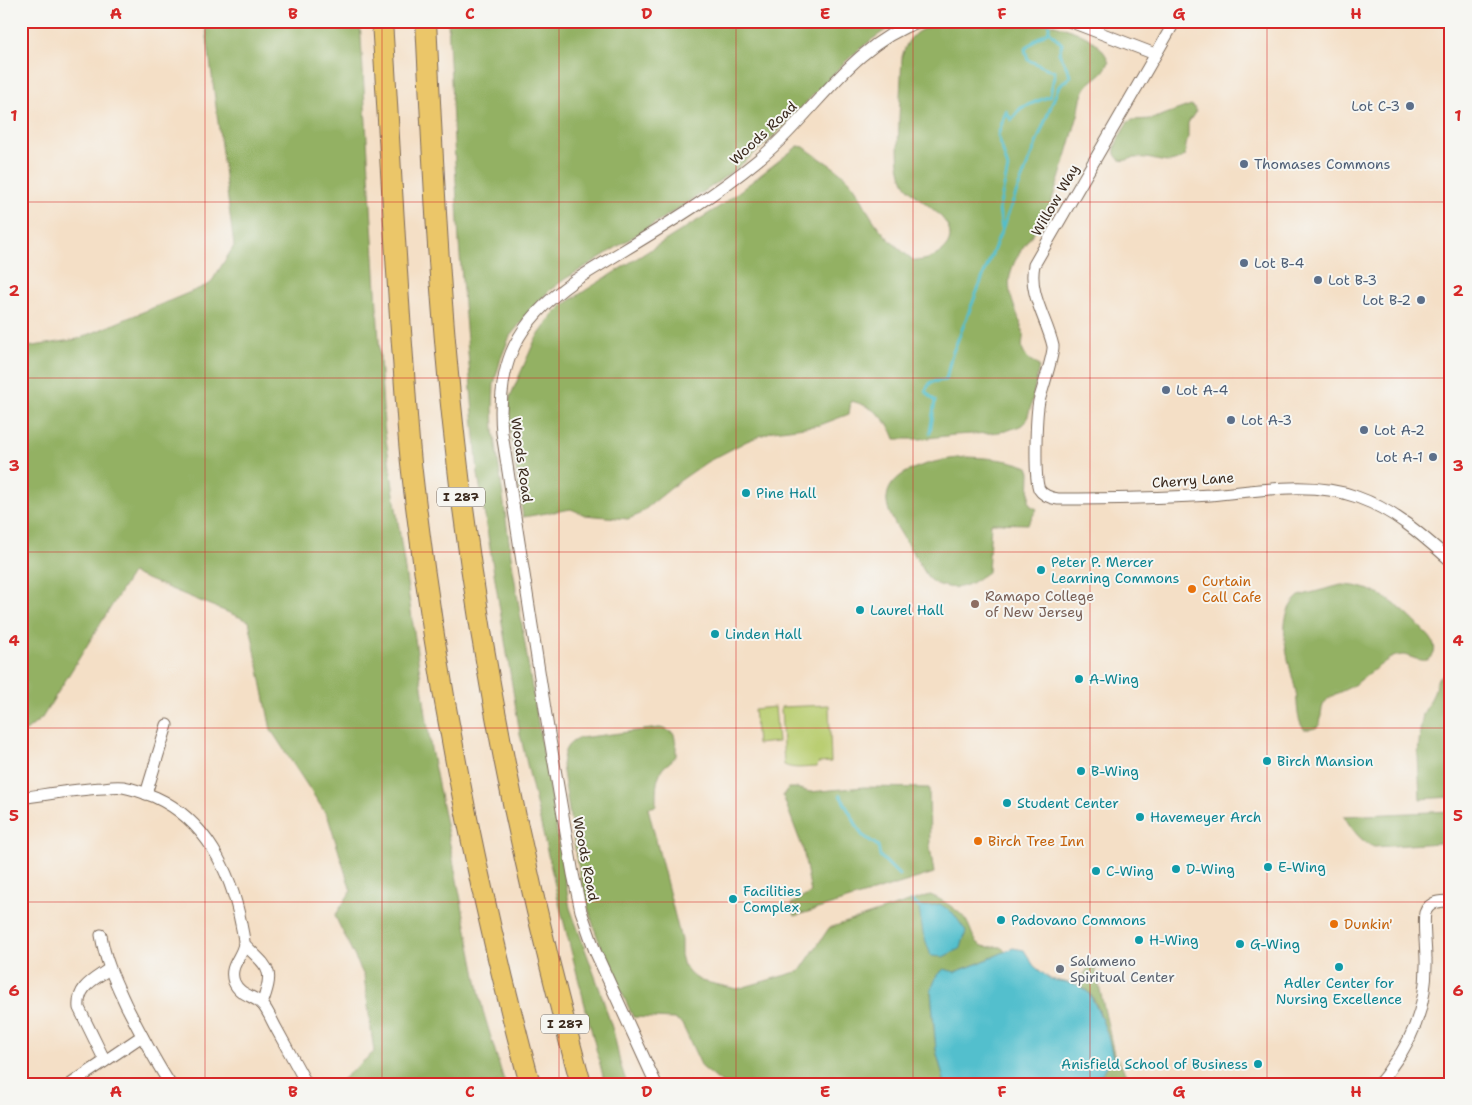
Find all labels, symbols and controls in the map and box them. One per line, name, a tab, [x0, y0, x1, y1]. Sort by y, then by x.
text: A	[110, 3, 122, 24]
text: B	[288, 3, 298, 24]
text: C	[465, 3, 475, 24]
text: D	[641, 3, 653, 24]
text: E	[820, 3, 830, 24]
text: F	[997, 3, 1007, 24]
text: G	[1173, 3, 1186, 24]
text: H	[1350, 3, 1362, 24]
street label: Woods Road	[726, 97, 801, 169]
place label: Lot C-3	[1351, 97, 1400, 115]
marker: Lot C-3	[1404, 100, 1416, 112]
text: 1	[10, 105, 18, 126]
text: 1	[1454, 105, 1462, 126]
place label: Thomases Commons	[1254, 155, 1391, 173]
marker: Thomases Commons	[1238, 158, 1250, 170]
street label: Willow Way	[1027, 161, 1083, 239]
place label: Lot B-4	[1254, 254, 1304, 272]
marker: Lot B-4	[1238, 257, 1250, 269]
place label: Lot B-3	[1328, 271, 1377, 289]
marker: Lot B-3	[1312, 274, 1324, 286]
text: 2	[8, 280, 20, 301]
text: 2	[1452, 280, 1464, 301]
place label: Lot B-2	[1362, 291, 1411, 309]
marker: Lot B-2	[1415, 294, 1427, 306]
place label: Lot A-4	[1176, 381, 1228, 399]
marker: Lot A-4	[1160, 384, 1172, 396]
place label: Lot A-3	[1241, 411, 1292, 429]
marker: Lot A-3	[1225, 414, 1237, 426]
street label: Woods Road	[507, 416, 537, 504]
place label: Lot A-2	[1374, 421, 1425, 439]
marker: Lot A-2	[1358, 424, 1370, 436]
place label: Lot A-1	[1376, 448, 1423, 466]
marker: Lot A-1	[1427, 451, 1439, 463]
text: 3	[8, 455, 20, 476]
text: 3	[1452, 455, 1464, 476]
street label: Cherry Lane	[1151, 468, 1235, 492]
place label: Pine Hall	[756, 484, 817, 502]
marker: Pine Hall	[740, 487, 752, 499]
road number: I 287	[437, 488, 485, 507]
place label: Peter P. Mercer Learning Commons	[1051, 553, 1179, 587]
marker: Peter P. Mercer Learning Commons	[1035, 564, 1047, 576]
place label: Curtain Call Cafe	[1202, 572, 1262, 606]
marker: Curtain Call Cafe	[1186, 583, 1198, 595]
place label: Ramapo College of New Jersey	[985, 587, 1094, 621]
marker: Ramapo College of New Jersey	[969, 598, 981, 610]
place label: Laurel Hall	[870, 601, 945, 619]
marker: Laurel Hall	[854, 604, 866, 616]
place label: Linden Hall	[725, 625, 802, 643]
marker: Linden Hall	[709, 628, 721, 640]
text: 4	[8, 630, 20, 651]
text: 4	[1452, 630, 1464, 651]
place label: A-Wing	[1089, 670, 1139, 688]
marker: A-Wing	[1073, 673, 1085, 685]
place label: Birch Mansion	[1277, 752, 1374, 770]
marker: Birch Mansion	[1261, 755, 1273, 767]
place label: B-Wing	[1091, 762, 1139, 780]
marker: B-Wing	[1075, 765, 1087, 777]
place label: Student Center	[1017, 794, 1119, 812]
marker: Student Center	[1001, 797, 1013, 809]
text: 5	[9, 805, 19, 826]
text: 5	[1453, 805, 1463, 826]
place label: Havemeyer Arch	[1150, 808, 1261, 826]
marker: Havemeyer Arch	[1134, 811, 1146, 823]
street label: Woods Road	[569, 815, 603, 903]
place label: Birch Tree Inn	[988, 832, 1085, 850]
marker: Birch Tree Inn	[972, 835, 984, 847]
place label: E-Wing	[1278, 858, 1326, 876]
place label: D-Wing	[1186, 860, 1235, 878]
marker: E-Wing	[1262, 861, 1274, 873]
place label: C-Wing	[1106, 862, 1154, 880]
marker: D-Wing	[1170, 863, 1182, 875]
marker: C-Wing	[1090, 865, 1102, 877]
place label: Facilities Complex	[743, 882, 802, 916]
marker: Facilities Complex	[727, 893, 739, 905]
place label: Padovano Commons	[1011, 911, 1146, 929]
marker: Padovano Commons	[995, 914, 1007, 926]
place label: Dunkin'	[1344, 915, 1393, 933]
marker: Dunkin'	[1328, 918, 1340, 930]
place label: H-Wing	[1149, 931, 1199, 949]
marker: H-Wing	[1133, 934, 1145, 946]
place label: G-Wing	[1250, 935, 1300, 953]
marker: G-Wing	[1234, 938, 1246, 950]
place label: Salameno Spiritual Center	[1070, 952, 1175, 986]
marker: Adler Center for Nursing Excellence	[1333, 961, 1345, 973]
marker: Salameno Spiritual Center	[1054, 963, 1066, 975]
place label: Adler Center for Nursing Excellence	[1276, 974, 1402, 1008]
text: 6	[8, 980, 20, 1001]
text: 6	[1452, 980, 1464, 1001]
road number: I 287	[541, 1014, 589, 1034]
place label: Anisfield School of Business	[1061, 1055, 1248, 1073]
marker: Anisfield School of Business	[1252, 1058, 1264, 1070]
text: A	[110, 1081, 122, 1102]
text: B	[288, 1081, 298, 1102]
text: C	[465, 1081, 475, 1102]
text: D	[641, 1081, 653, 1102]
text: E	[820, 1081, 830, 1102]
text: F	[997, 1081, 1007, 1102]
text: G	[1173, 1081, 1186, 1102]
text: H	[1350, 1081, 1362, 1102]

